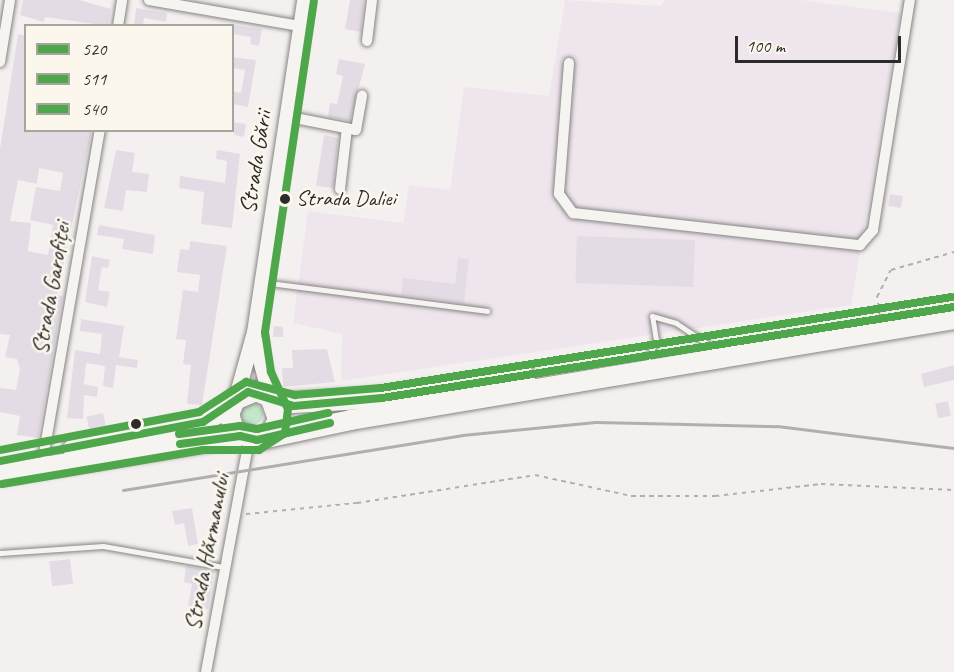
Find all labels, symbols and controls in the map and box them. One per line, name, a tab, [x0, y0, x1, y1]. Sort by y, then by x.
legend	[24, 24, 234, 132]
scale bar	[738, 24, 904, 62]
text: 100 m	[746, 35, 785, 57]
text: 520	[82, 38, 106, 60]
text: 511	[82, 68, 106, 90]
text: 540	[82, 98, 106, 120]
street label: Strada Gării	[234, 108, 278, 216]
place label: Strada Daliei	[296, 186, 396, 212]
marker: Strada Daliei	[279, 193, 291, 205]
street label: Strada Garofiței	[25, 219, 77, 357]
unlabelled marker	[130, 418, 142, 430]
street label: Strada Hărmanului	[178, 471, 236, 633]

